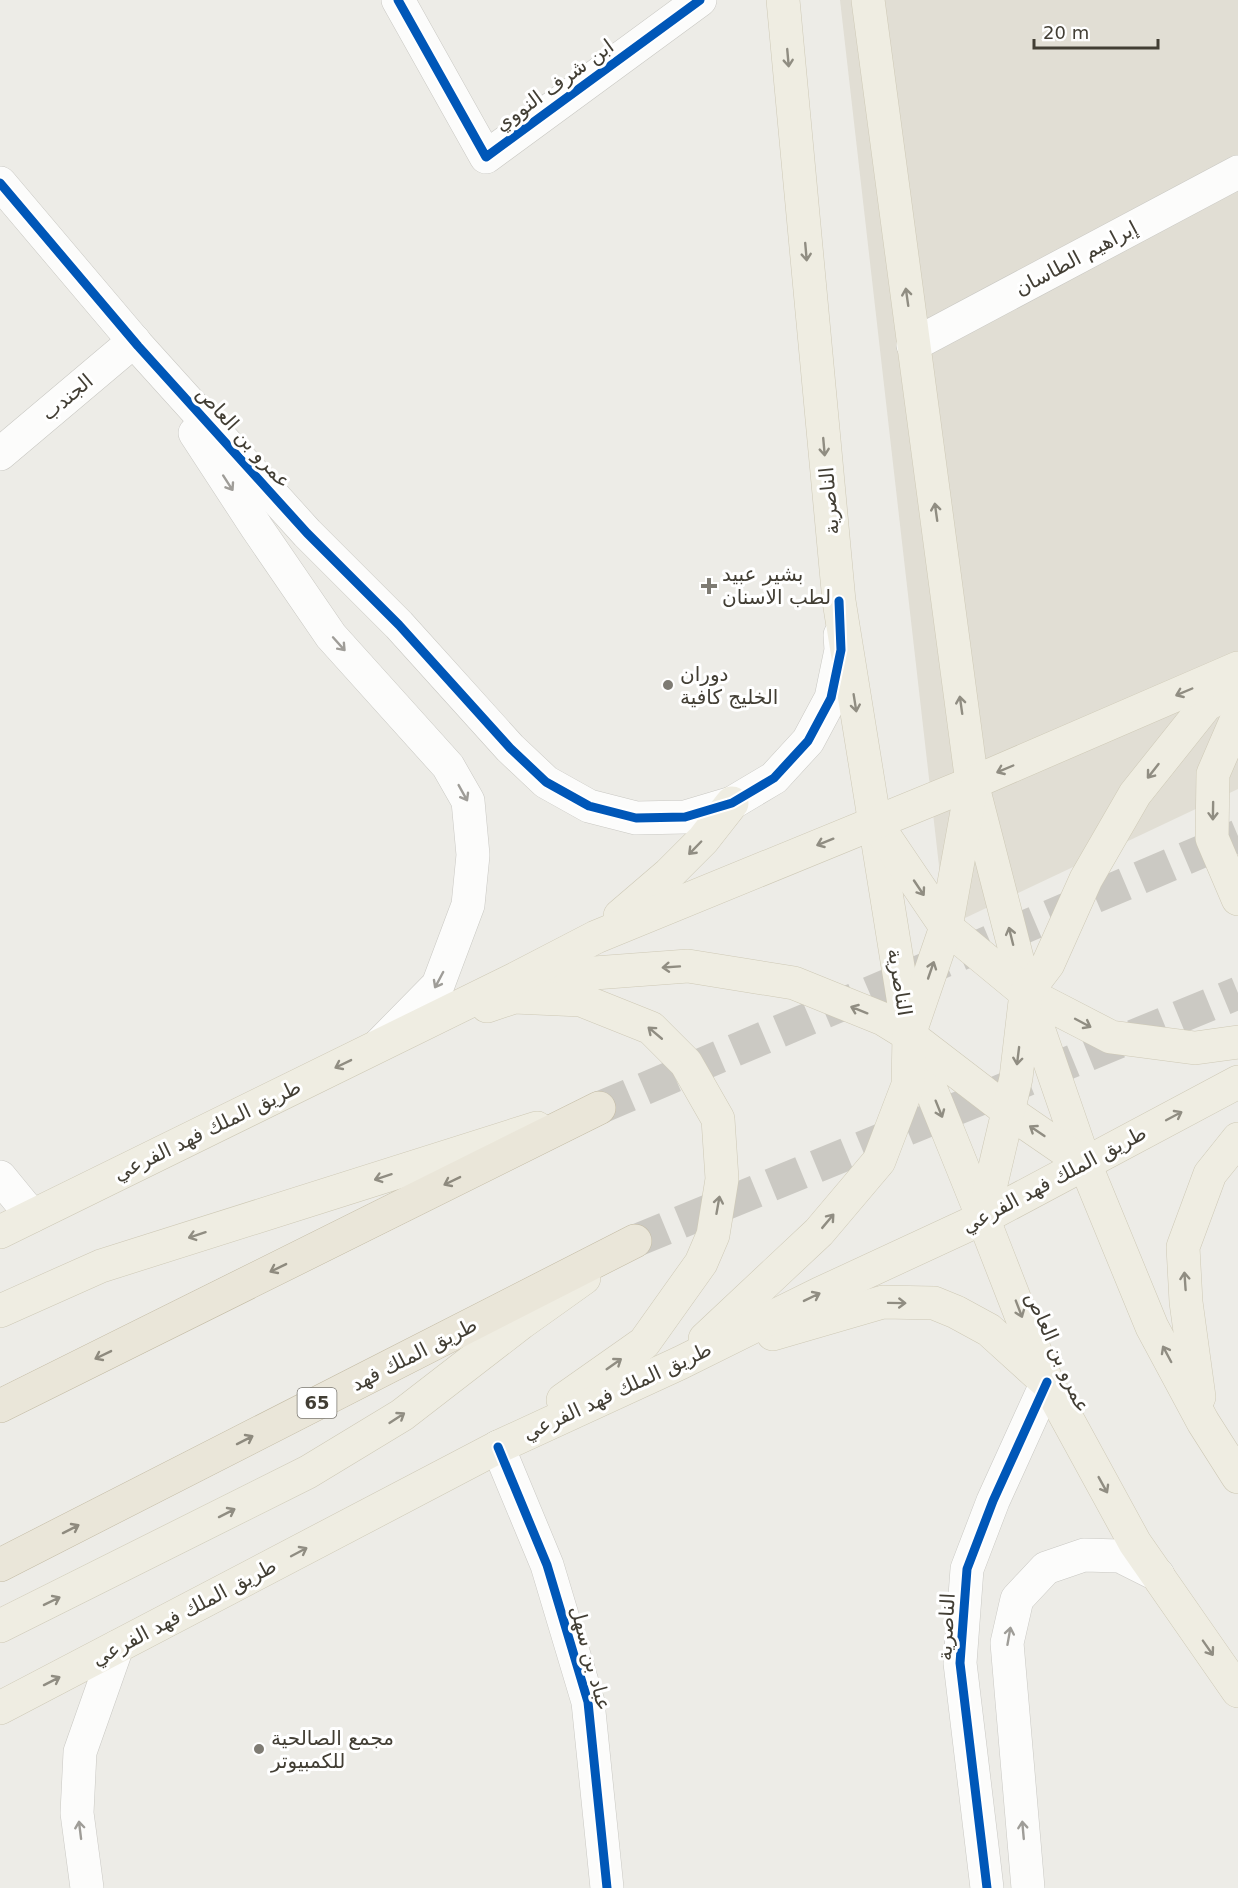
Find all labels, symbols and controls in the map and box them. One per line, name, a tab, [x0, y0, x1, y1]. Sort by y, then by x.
scale bar	[1034, 12, 1158, 50]
text: 20 m	[1043, 22, 1089, 43]
street label: ابن شرف النووي	[490, 34, 619, 137]
one-way arrow	[783, 48, 794, 68]
street label: إبراهيم الطاسان	[1010, 216, 1142, 301]
one-way arrow	[801, 242, 812, 262]
one-way arrow	[902, 288, 913, 308]
street label: الجندب	[36, 369, 98, 425]
street label: عمرو بن العاص	[192, 381, 296, 493]
one-way arrow	[819, 436, 830, 456]
street label: الناصرية	[814, 466, 844, 536]
one-way arrow	[222, 475, 234, 491]
one-way arrow	[930, 502, 941, 522]
place label: بشير عبيد لطب الاسنان	[722, 562, 831, 609]
marker: بشير عبيد لطب الاسنان	[700, 577, 718, 595]
one-way arrow	[332, 636, 346, 651]
place label: دوران الخليج كافية	[680, 662, 778, 709]
marker: دوران الخليج كافية	[661, 678, 675, 692]
one-way arrow	[1176, 686, 1194, 698]
one-way arrow	[850, 692, 861, 712]
one-way arrow	[956, 695, 967, 715]
one-way arrow	[997, 763, 1015, 775]
one-way arrow	[1147, 763, 1160, 779]
one-way arrow	[457, 784, 469, 801]
one-way arrow	[1207, 801, 1219, 821]
one-way arrow	[816, 837, 834, 848]
one-way arrow	[688, 841, 702, 856]
one-way arrow	[913, 879, 925, 895]
one-way arrow	[1005, 927, 1016, 946]
street label: الناصرية	[883, 946, 917, 1018]
one-way arrow	[927, 961, 938, 980]
one-way arrow	[661, 962, 681, 973]
one-way arrow	[432, 971, 444, 989]
one-way arrow	[850, 1004, 869, 1015]
one-way arrow	[1074, 1018, 1092, 1029]
one-way arrow	[647, 1026, 662, 1040]
one-way arrow	[1012, 1046, 1023, 1065]
one-way arrow	[334, 1059, 352, 1070]
street label: طريق الملك فهد الفرعي	[109, 1074, 305, 1187]
one-way arrow	[934, 1099, 945, 1117]
one-way arrow	[1165, 1110, 1183, 1121]
street label: طريق الملك فهد الفرعي	[958, 1120, 1151, 1239]
one-way arrow	[1029, 1125, 1046, 1137]
one-way arrow	[374, 1172, 393, 1183]
one-way arrow	[444, 1176, 462, 1187]
one-way arrow	[713, 1196, 724, 1216]
one-way arrow	[822, 1213, 835, 1229]
one-way arrow	[188, 1231, 207, 1242]
one-way arrow	[269, 1262, 287, 1274]
one-way arrow	[1179, 1272, 1190, 1292]
street label: عمرو بن العاص	[1021, 1288, 1095, 1416]
one-way arrow	[803, 1291, 821, 1302]
one-way arrow	[887, 1297, 907, 1308]
one-way arrow	[1014, 1299, 1025, 1318]
street label: طريق الملك فهد	[347, 1312, 481, 1396]
street label: طريق الملك فهد الفرعي	[519, 1337, 716, 1446]
one-way arrow	[1160, 1345, 1172, 1363]
one-way arrow	[94, 1349, 112, 1361]
one-way arrow	[606, 1358, 622, 1370]
road number: 65	[298, 1388, 336, 1418]
one-way arrow	[388, 1412, 405, 1424]
one-way arrow	[235, 1434, 253, 1445]
one-way arrow	[1097, 1476, 1109, 1493]
one-way arrow	[217, 1507, 235, 1518]
one-way arrow	[61, 1522, 79, 1534]
one-way arrow	[290, 1545, 308, 1557]
street label: طريق الملك فهد الفرعي	[88, 1553, 281, 1672]
street label: الناصرية	[932, 1592, 960, 1662]
one-way arrow	[43, 1594, 61, 1606]
street label: عباد بن سهل	[565, 1603, 617, 1713]
one-way arrow	[1004, 1626, 1015, 1646]
one-way arrow	[1202, 1640, 1214, 1656]
one-way arrow	[43, 1675, 60, 1687]
place label: مجمع الصالحية للكمبيوتر	[270, 1726, 394, 1773]
marker: مجمع الصالحية للكمبيوتر	[252, 1742, 266, 1756]
one-way arrow	[1017, 1820, 1028, 1840]
one-way arrow	[74, 1821, 85, 1840]

